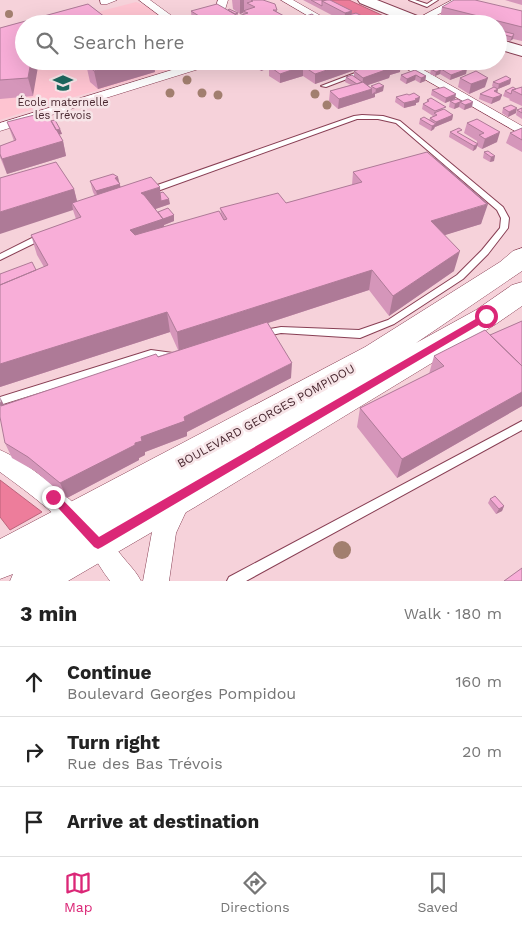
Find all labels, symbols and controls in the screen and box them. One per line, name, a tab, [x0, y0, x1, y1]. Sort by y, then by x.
search box	[15, 15, 507, 70]
icon: search	[33, 29, 61, 57]
text: Search here	[73, 31, 184, 54]
school or university icon: École maternelle les Trévois	[52, 72, 74, 94]
place label: École maternelle les Trévois	[17, 95, 109, 122]
route start	[475, 305, 498, 328]
street label: BOULEVARD GEORGES POMPIDOU	[175, 361, 357, 471]
route end	[42, 486, 65, 509]
text: 3 min	[20, 601, 77, 626]
text: Walk · 180 m	[404, 604, 502, 623]
text: Continue	[67, 661, 151, 684]
icon: ahead	[20, 668, 48, 696]
text: 160 m	[455, 672, 502, 691]
text: Boulevard Georges Pompidou	[67, 684, 296, 703]
text: Turn right	[67, 731, 160, 754]
icon: right	[20, 738, 48, 766]
text: 20 m	[462, 742, 502, 761]
text: Rue des Bas Trévois	[67, 754, 223, 773]
icon: arrive	[20, 808, 48, 836]
text: Arrive at destination	[67, 810, 259, 833]
tab: Map	[64, 869, 93, 915]
tab: Directions	[220, 869, 290, 915]
tab: Saved	[417, 869, 458, 915]

